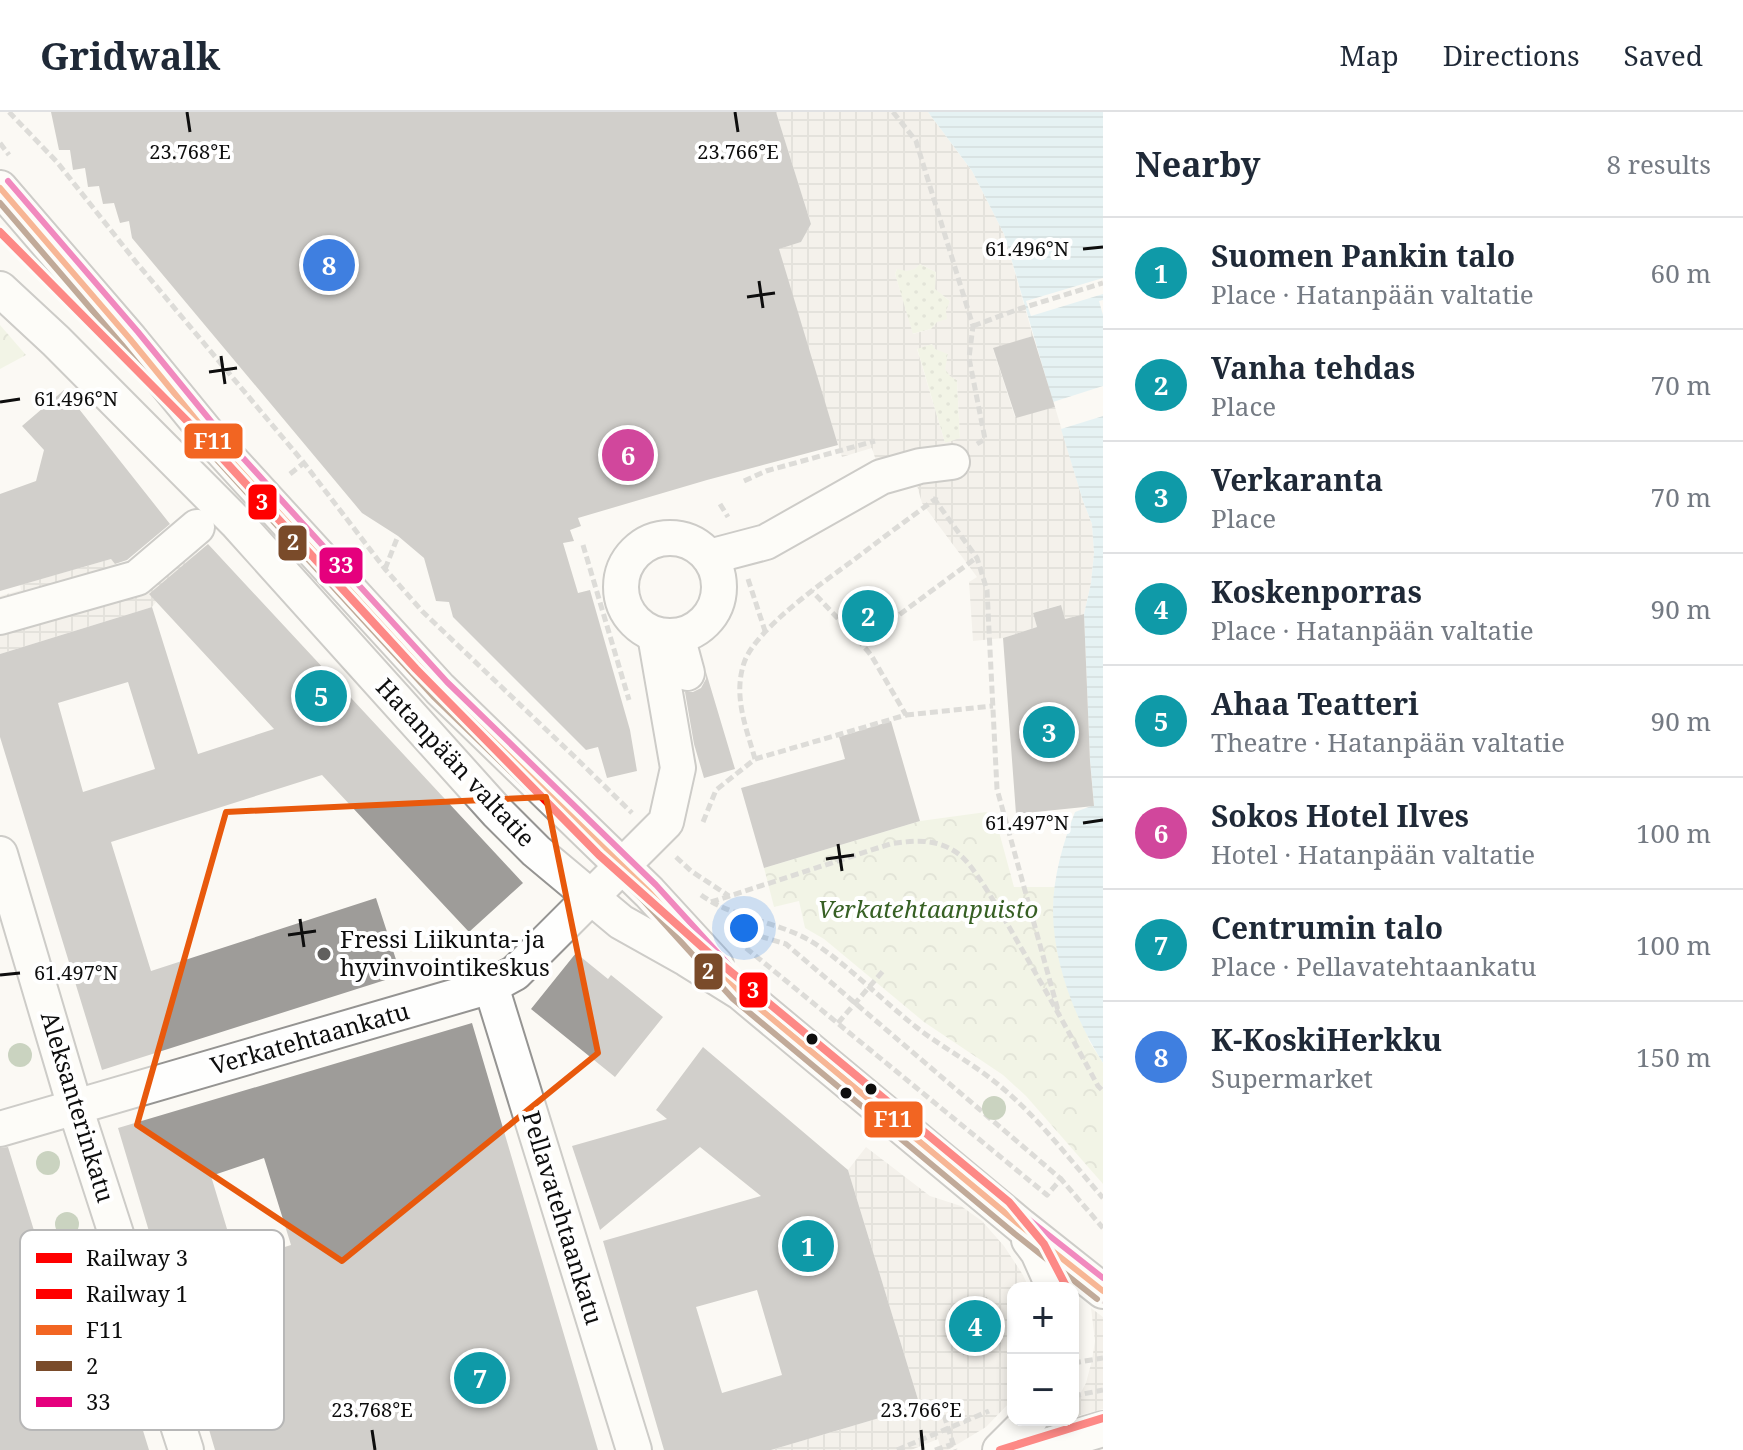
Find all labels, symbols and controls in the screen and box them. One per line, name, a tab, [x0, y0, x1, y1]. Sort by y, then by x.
text: Gridwalk	[40, 29, 220, 81]
text: Map	[1339, 36, 1399, 74]
text: Directions	[1443, 36, 1580, 74]
text: Saved	[1624, 36, 1703, 74]
text: 23.768°E	[149, 138, 231, 165]
text: 23.766°E	[697, 138, 779, 165]
text: Nearby	[1135, 141, 1261, 187]
text: 8 results	[1606, 146, 1711, 182]
pin: 8	[303, 235, 355, 295]
text: 61.496°N	[985, 235, 1069, 262]
text: Suomen Pankin talo	[1211, 235, 1515, 276]
text: 1	[1154, 255, 1168, 291]
text: 60 m	[1651, 255, 1711, 291]
text: Place · Hatanpään valtatie	[1211, 276, 1534, 312]
text: Vanha tehdas	[1211, 347, 1415, 388]
text: 2	[1154, 367, 1168, 403]
text: 70 m	[1651, 367, 1711, 403]
text: 61.496°N	[34, 385, 118, 412]
text: Place	[1211, 388, 1276, 424]
line badge: F11	[183, 422, 244, 460]
text: F11	[194, 425, 232, 455]
pin: 6	[602, 425, 654, 485]
text: Verkaranta	[1211, 459, 1383, 500]
text: 3	[1154, 479, 1168, 515]
text: 70 m	[1651, 479, 1711, 515]
line badge: 3	[247, 483, 278, 521]
text: 3	[256, 486, 268, 516]
text: Place	[1211, 500, 1276, 536]
line badge: 2	[277, 524, 308, 562]
text: 2	[287, 526, 299, 556]
line badge: 33	[318, 546, 364, 585]
text: 33	[329, 549, 353, 579]
text: Koskenporras	[1211, 571, 1422, 612]
pin: 2	[842, 586, 894, 646]
text: 4	[1154, 591, 1168, 627]
text: 90 m	[1651, 591, 1711, 627]
text: Place · Hatanpään valtatie	[1211, 612, 1534, 648]
pin: 5	[295, 666, 347, 726]
street label: Hatanpään valtatie	[369, 671, 543, 853]
text: Ahaa Teatteri	[1211, 683, 1419, 724]
pin: 3	[1023, 702, 1075, 762]
text: 5	[1154, 703, 1168, 739]
text: 90 m	[1651, 703, 1711, 739]
text: Theatre · Hatanpään valtatie	[1211, 724, 1565, 760]
text: Sokos Hotel Ilves	[1211, 795, 1469, 836]
text: 61.497°N	[985, 809, 1069, 836]
text: 6	[1154, 815, 1168, 851]
text: 100 m	[1636, 815, 1711, 851]
text: Hotel · Hatanpään valtatie	[1211, 836, 1535, 872]
park label: Verkatehtaanpuisto	[818, 892, 1038, 925]
text: Centrumin talo	[1211, 907, 1443, 948]
your location	[724, 908, 764, 948]
place label: Fressi Liikunta- ja hyvinvointikeskus	[340, 922, 550, 983]
text: 7	[1154, 927, 1168, 963]
text: 100 m	[1636, 927, 1711, 963]
marker: Fressi Liikunta- ja hyvinvointikeskus	[315, 945, 333, 963]
text: Place · Pellavatehtaankatu	[1211, 948, 1536, 984]
line badge: 2	[693, 952, 724, 991]
text: 2	[702, 955, 714, 985]
text: 61.497°N	[34, 959, 118, 986]
line badge: 3	[738, 971, 769, 1009]
text: 3	[747, 974, 759, 1004]
street label: Verkatehtaankatu	[206, 993, 413, 1082]
street label: Aleksanterinkatu	[34, 1007, 123, 1206]
text: K-KoskiHerkku	[1211, 1019, 1442, 1060]
unlabelled marker	[804, 1031, 820, 1047]
text: 8	[1154, 1039, 1168, 1075]
text: 150 m	[1636, 1039, 1711, 1075]
text: Supermarket	[1211, 1060, 1373, 1096]
unlabelled marker	[863, 1081, 879, 1097]
unlabelled marker	[838, 1085, 854, 1101]
line badge: F11	[863, 1100, 924, 1139]
text: F11	[874, 1103, 912, 1133]
street label: Pellavatehtaankatu	[515, 1107, 612, 1328]
pin: 1	[782, 1216, 834, 1276]
legend	[20, 1230, 284, 1430]
text: Railway 3	[86, 1242, 188, 1272]
text: Railway 1	[86, 1278, 188, 1308]
map controls	[1007, 1282, 1079, 1426]
button: +	[1007, 1282, 1079, 1354]
pin: 4	[949, 1296, 1001, 1356]
text: F11	[86, 1314, 124, 1344]
pin: 7	[454, 1348, 506, 1408]
text: 2	[86, 1350, 98, 1380]
button: −	[1007, 1354, 1079, 1426]
text: 33	[86, 1386, 111, 1416]
text: 23.768°E	[331, 1396, 413, 1423]
text: 23.766°E	[880, 1396, 962, 1423]

